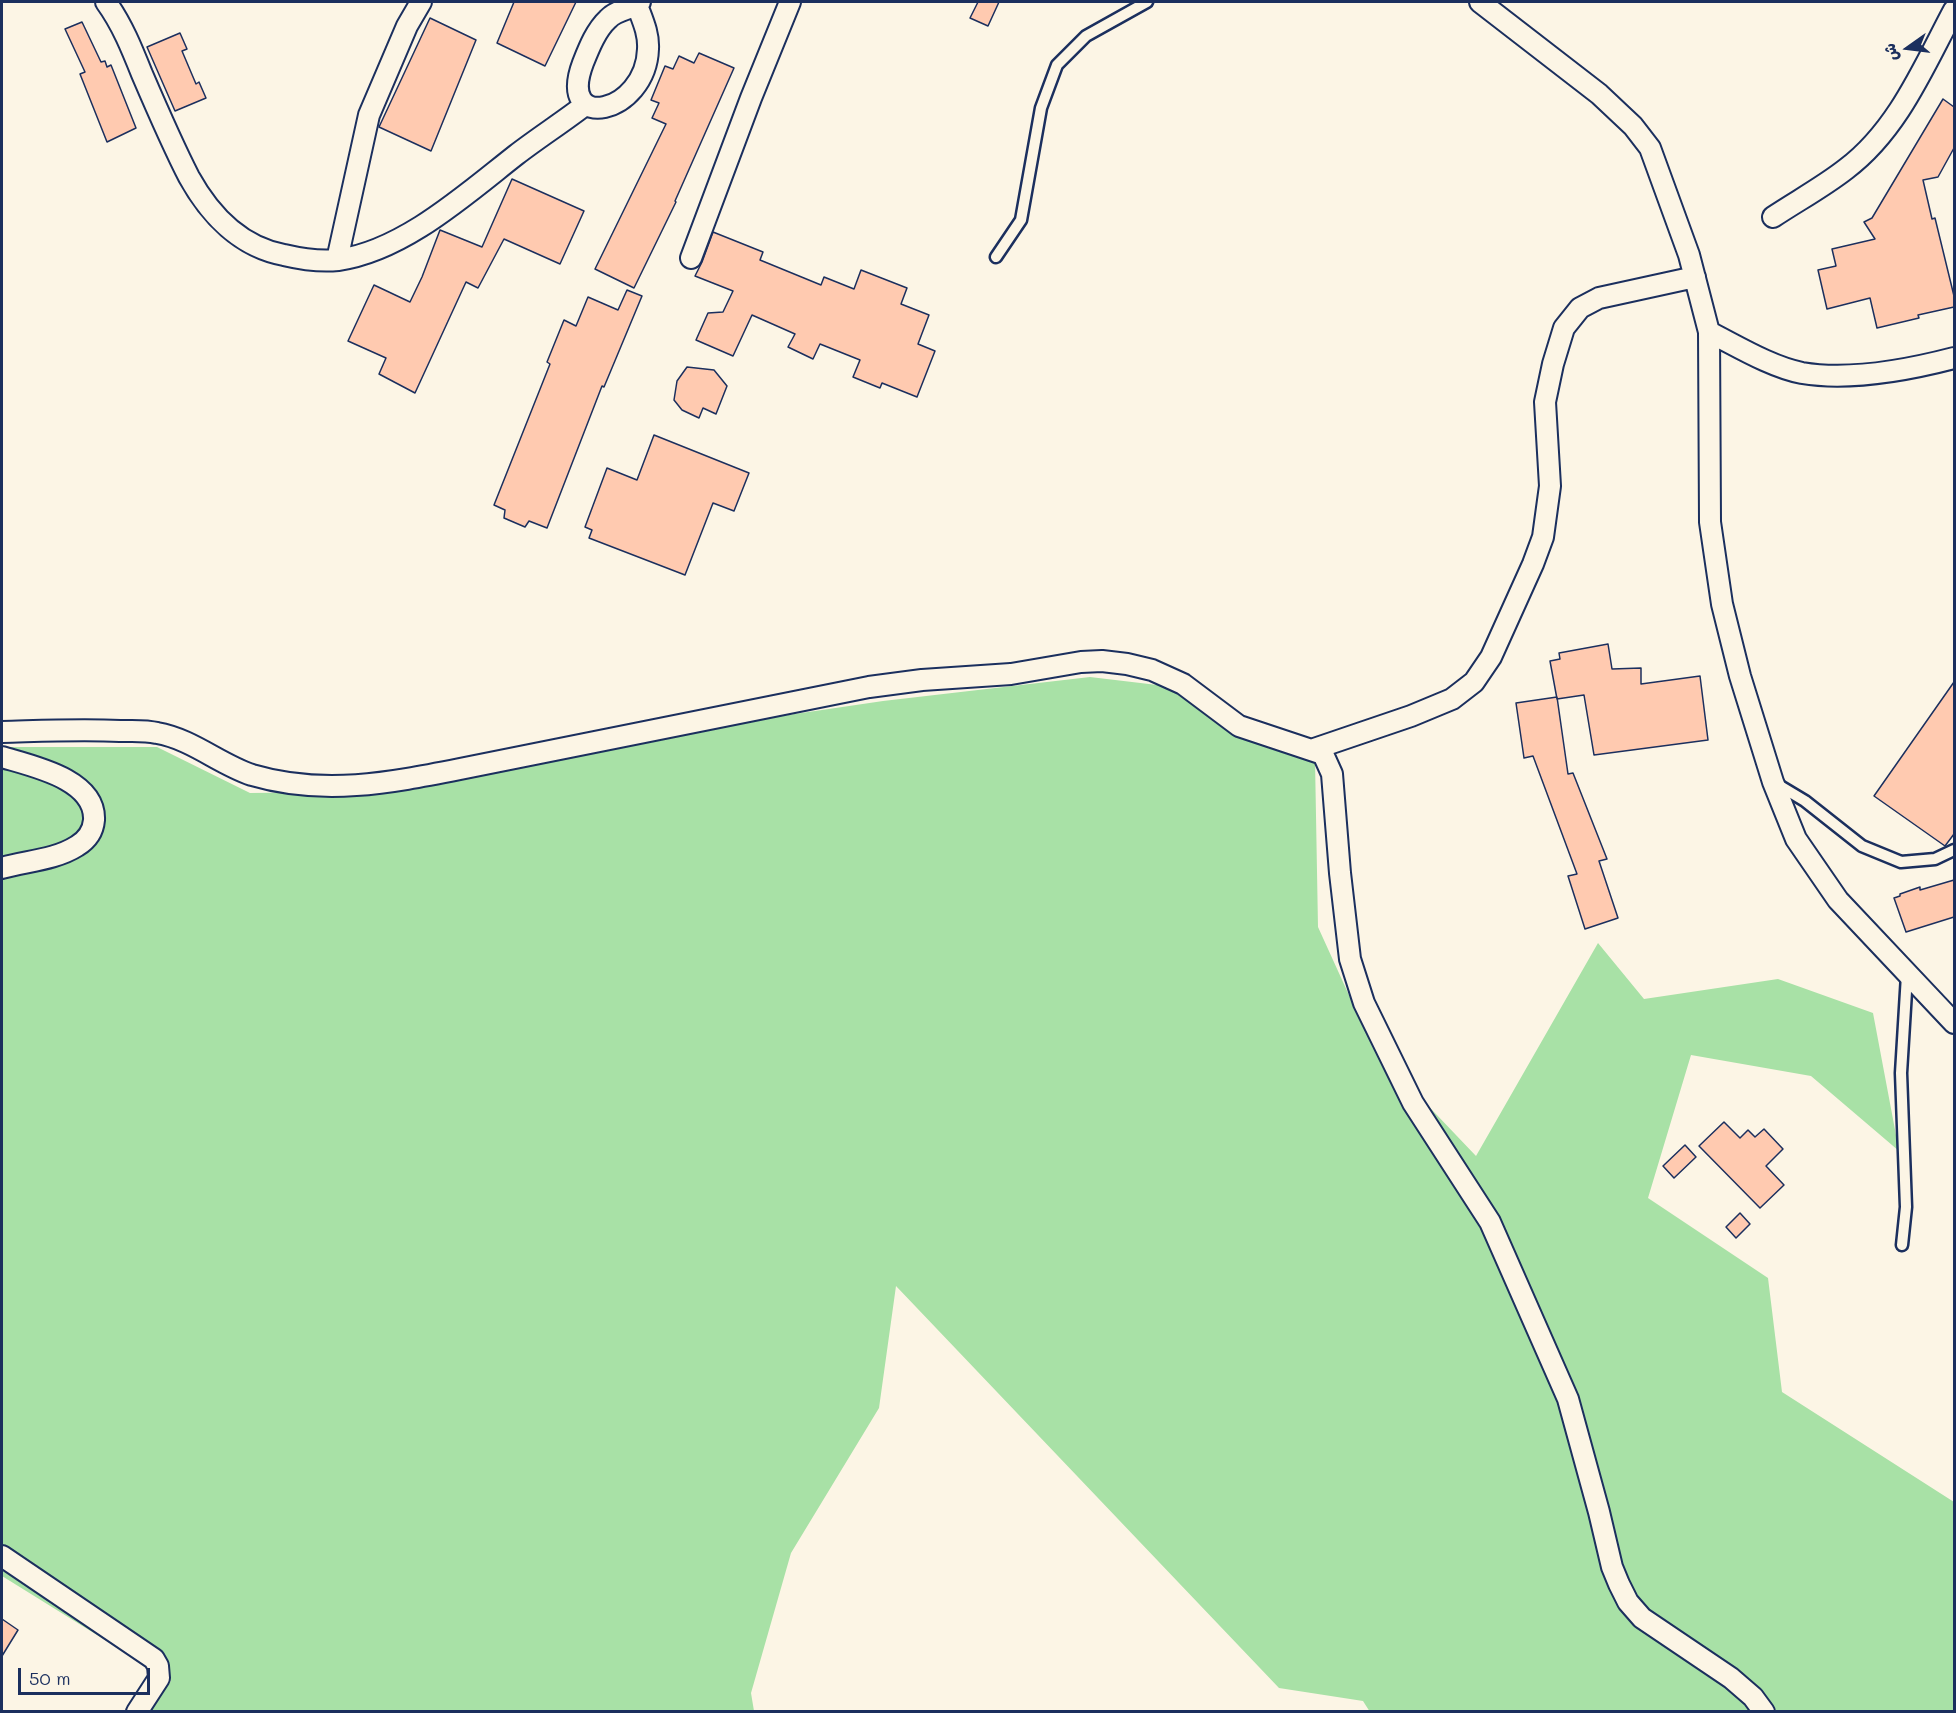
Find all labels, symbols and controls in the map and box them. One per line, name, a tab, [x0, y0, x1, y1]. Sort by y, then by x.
north arrow	[1878, 18, 1938, 78]
text: ش	[1878, 41, 1902, 64]
scale bar	[21, 1656, 153, 1694]
text: 50 m	[29, 1666, 71, 1690]

